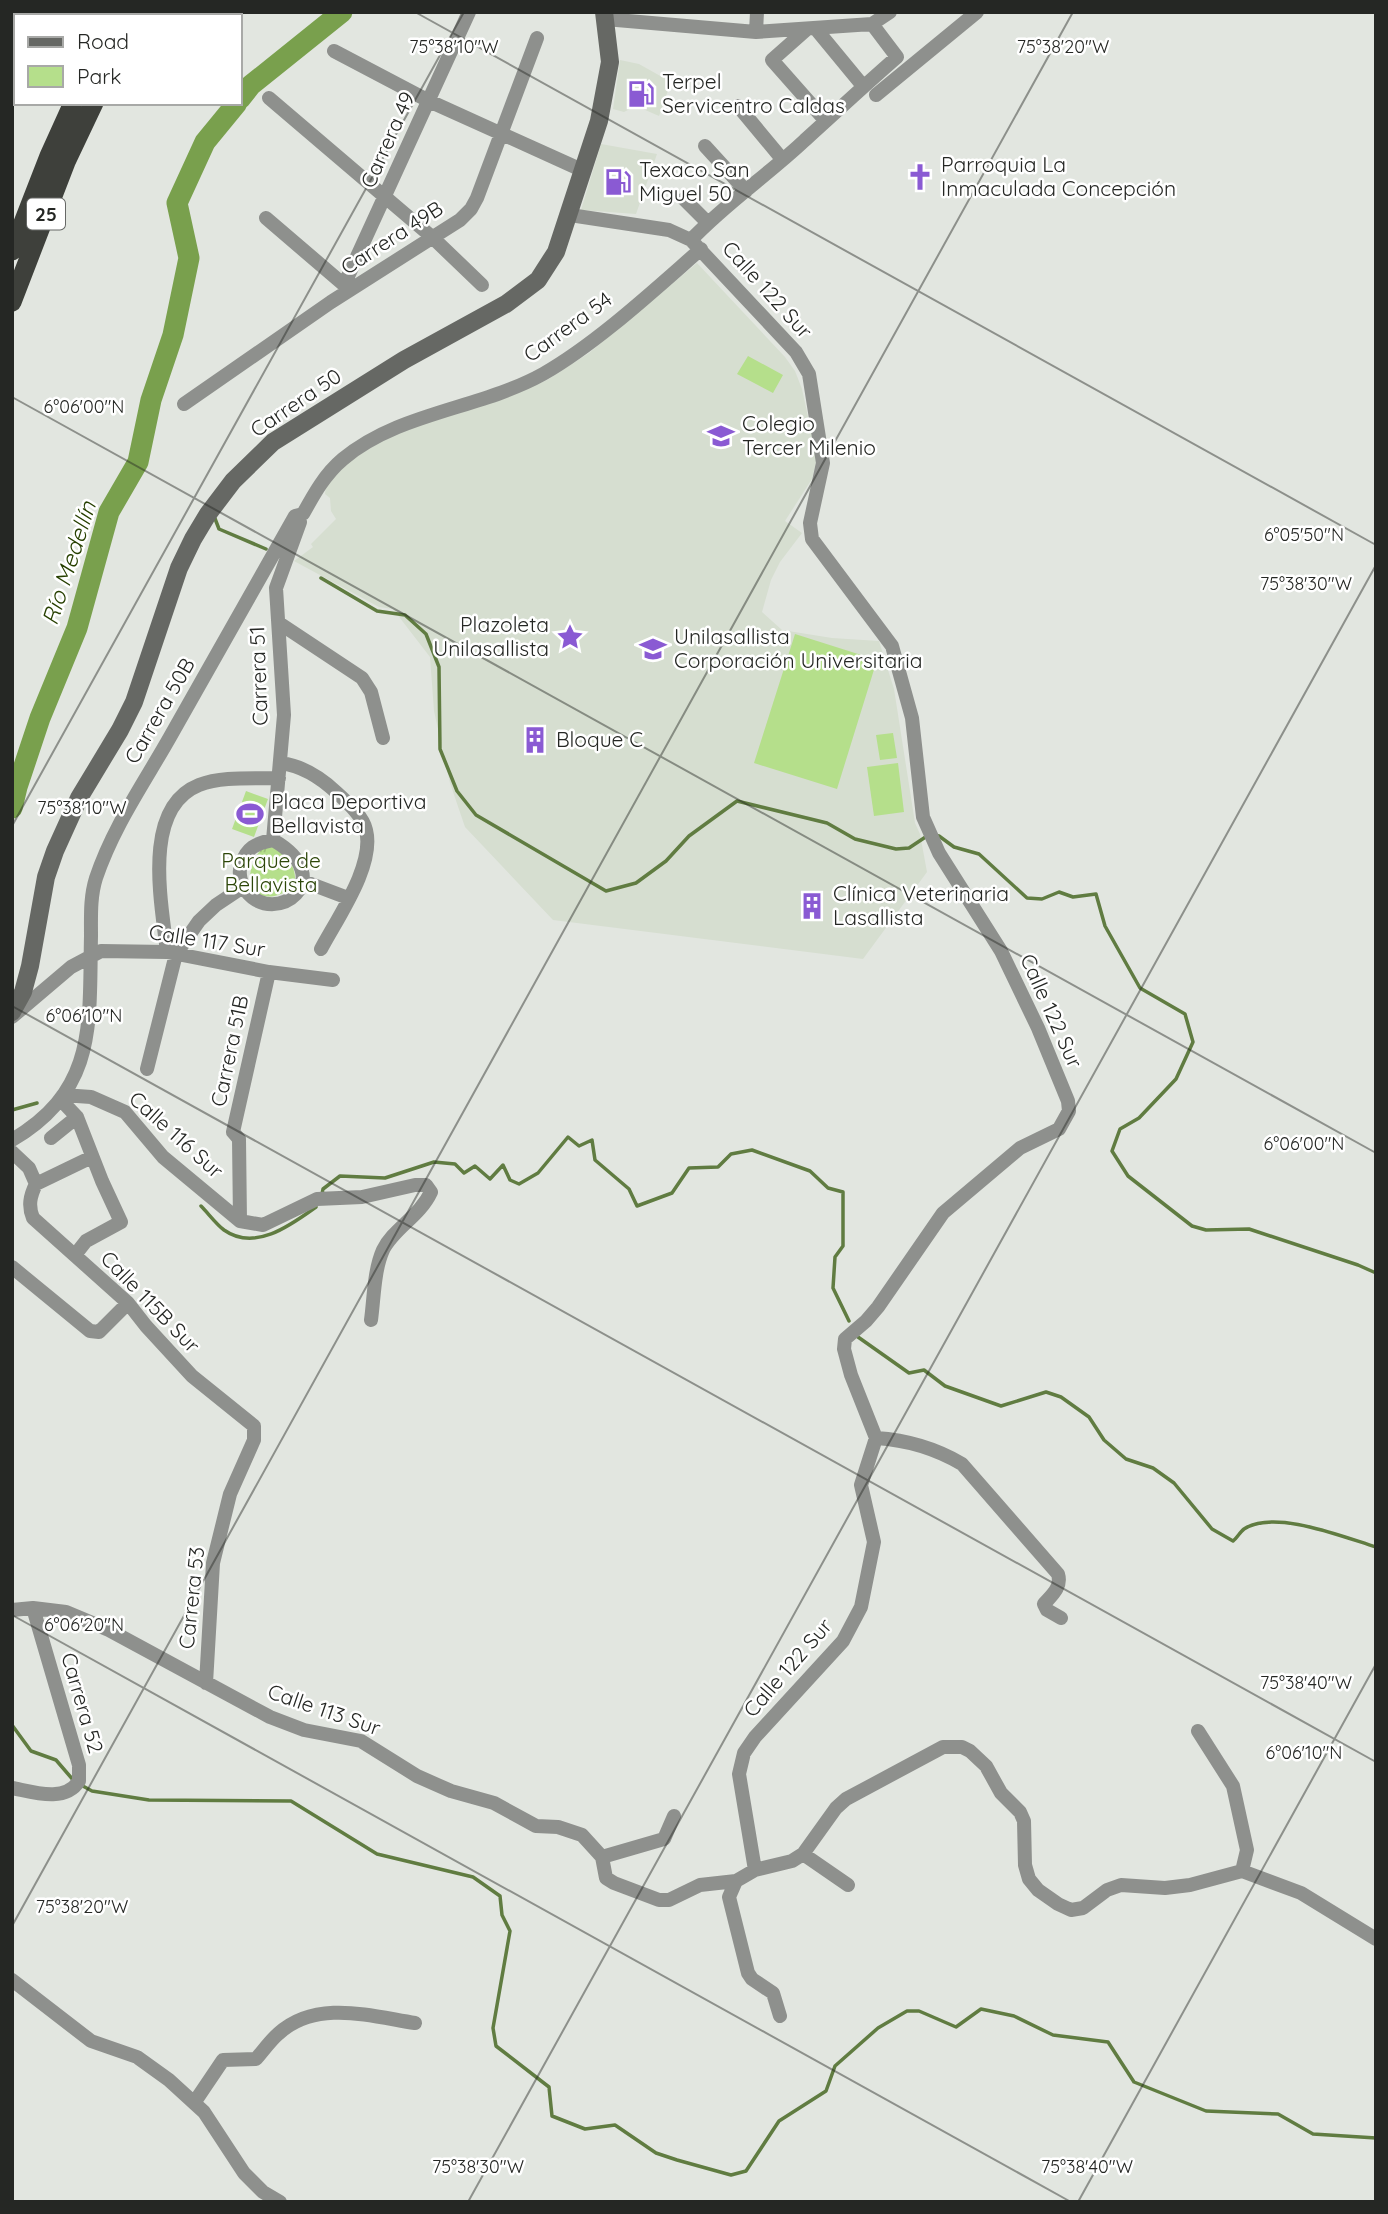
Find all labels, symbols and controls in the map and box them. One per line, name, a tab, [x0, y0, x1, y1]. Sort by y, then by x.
legend	[14, 14, 242, 105]
text: Road	[77, 28, 129, 54]
text: 75°38'10"W	[409, 35, 499, 58]
text: 75°38'20"W	[1017, 35, 1109, 58]
text: Park	[77, 63, 121, 89]
place label: Terpel Servicentro Caldas	[662, 68, 845, 118]
fuel station icon: Terpel Servicentro Caldas	[626, 79, 656, 109]
street label: Carrera 49	[354, 87, 420, 192]
place label: Parroquia La Inmaculada Concepción	[941, 151, 1176, 201]
place label: Texaco San Miguel 50	[639, 156, 750, 206]
church icon: Parroquia La Inmaculada Concepción	[905, 162, 935, 192]
fuel station icon: Texaco San Miguel 50	[603, 167, 633, 197]
street label: Carrera 49B	[336, 195, 447, 280]
road number: 25	[27, 198, 65, 230]
street label: Calle 122 Sur	[717, 235, 818, 343]
street label: Carrera 54	[518, 285, 617, 367]
street label: Carrera 50	[245, 362, 346, 442]
text: 6°06'00"N	[44, 395, 124, 418]
place label: Colegio Tercer Milenio	[742, 410, 876, 460]
school or university icon: Colegio Tercer Milenio	[706, 421, 736, 451]
water label: Río Medellín	[35, 497, 102, 628]
text: 6°05'50"N	[1264, 523, 1344, 546]
text: 75°38'30"W	[1260, 572, 1352, 595]
place label: Plazoleta Unilasallista	[433, 611, 549, 661]
place icon: Plazoleta Unilasallista	[555, 622, 585, 652]
place label: Unilasallista Corporación Universitaria	[674, 623, 922, 673]
street label: Carrera 51	[243, 626, 273, 726]
school or university icon: Unilasallista Corporación Universitaria	[638, 634, 668, 664]
street label: Carrera 50B	[118, 653, 200, 768]
building icon: Bloque C	[520, 725, 550, 755]
place label: Bloque C	[556, 726, 643, 752]
place label: Placa Deportiva Bellavista	[271, 788, 426, 838]
text: 75°38'10"W	[37, 796, 127, 819]
sports icon: Placa Deportiva Bellavista	[235, 799, 265, 829]
park label: Parque de Bellavista	[221, 847, 321, 897]
place label: Clínica Veterinaria Lasallista	[833, 880, 1009, 930]
building icon: Clínica Veterinaria Lasallista	[797, 891, 827, 921]
street label: Calle 117 Sur	[147, 918, 267, 962]
street label: Calle 122 Sur	[1015, 950, 1089, 1072]
street label: Carrera 51B	[205, 993, 254, 1109]
text: 6°06'10"N	[46, 1004, 122, 1027]
street label: Calle 116 Sur	[124, 1085, 229, 1183]
text: 6°06'00"N	[1264, 1132, 1344, 1155]
street label: Calle 115B Sur	[96, 1245, 206, 1358]
street label: Carrera 53	[173, 1545, 209, 1650]
text: 6°06'20"N	[44, 1613, 124, 1636]
street label: Calle 122 Sur	[737, 1613, 837, 1722]
street label: Carrera 52	[56, 1649, 110, 1756]
text: 75°38'40"W	[1260, 1671, 1352, 1694]
street label: Calle 113 Sur	[264, 1678, 384, 1740]
text: 6°06'10"N	[1266, 1741, 1342, 1764]
text: 75°38'20"W	[36, 1895, 128, 1918]
text: 75°38'30"W	[432, 2155, 524, 2178]
text: 75°38'40"W	[1041, 2155, 1133, 2178]

